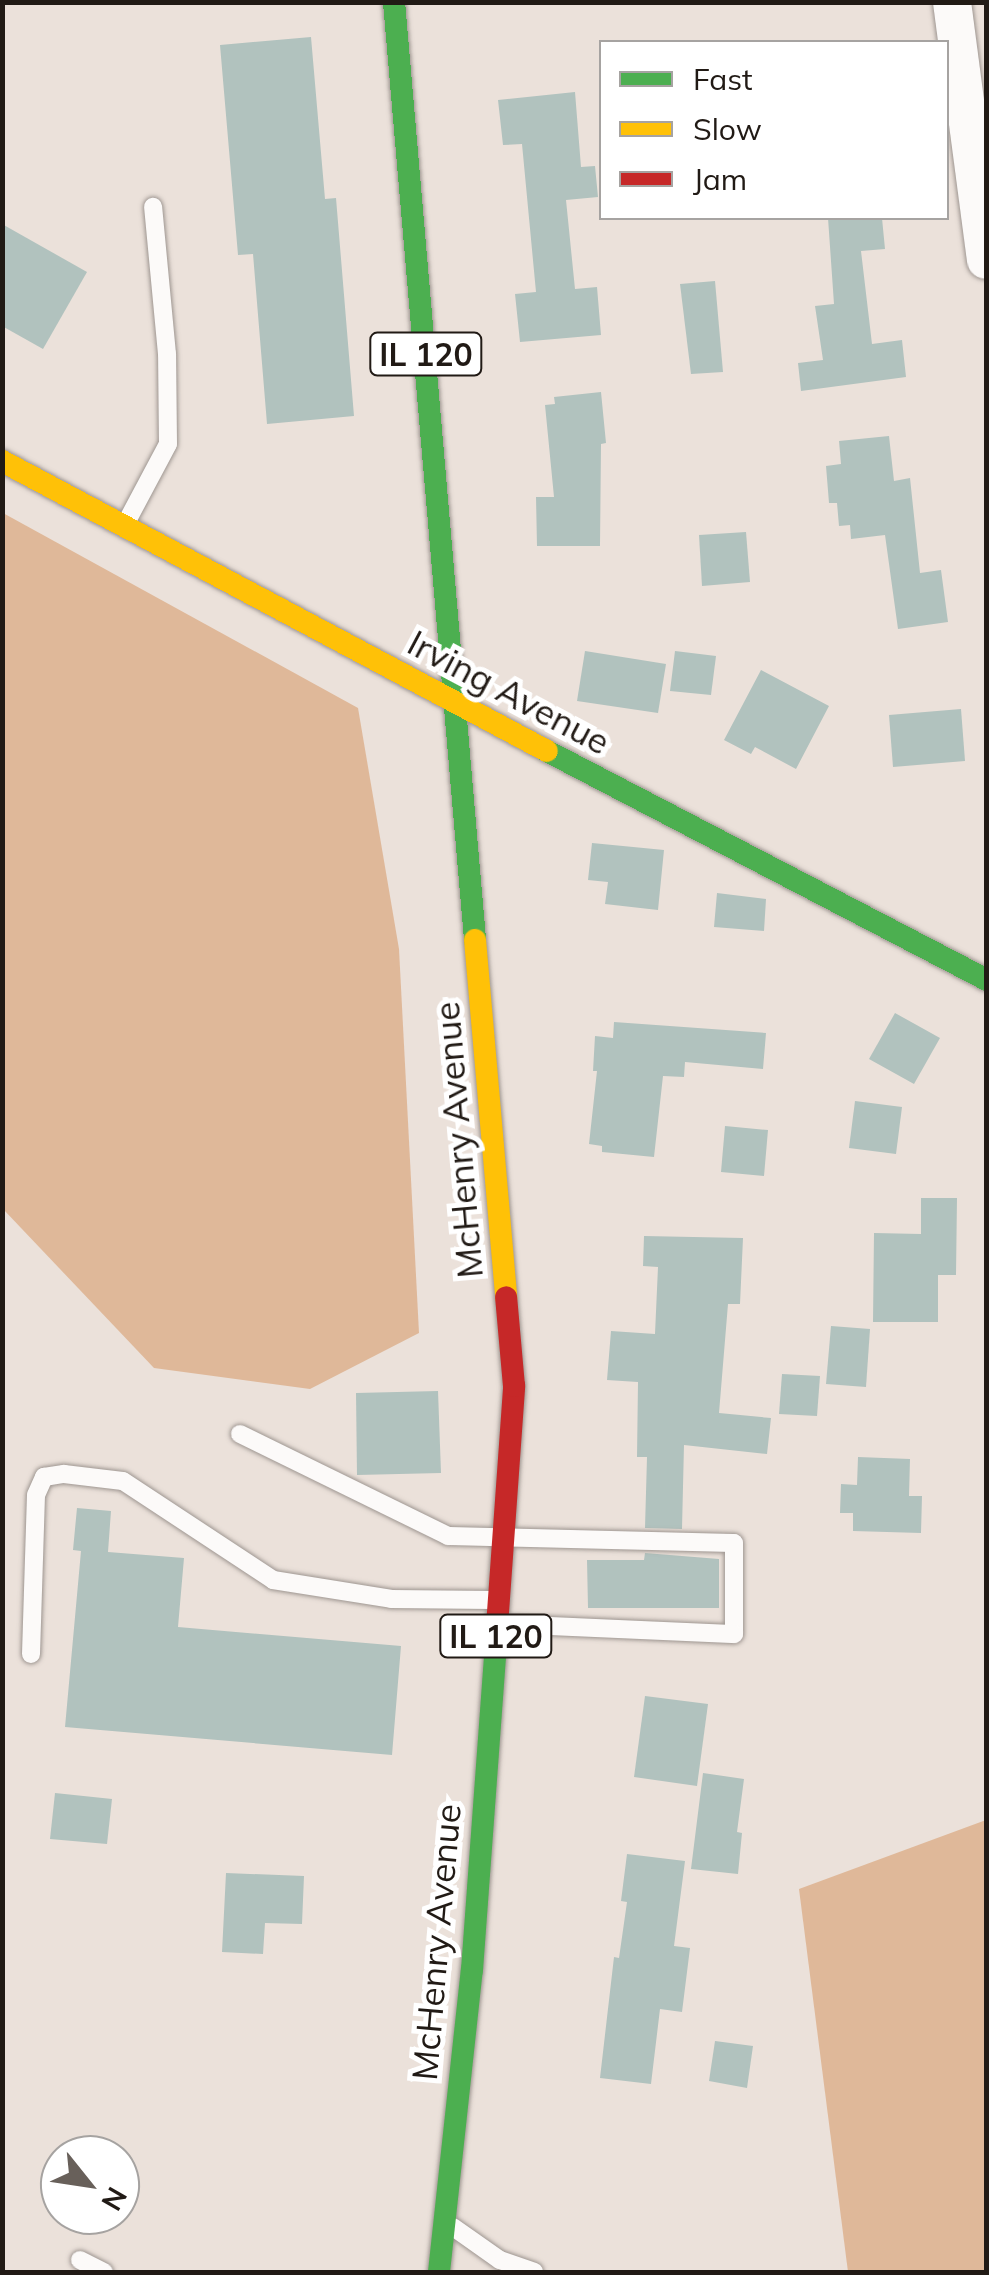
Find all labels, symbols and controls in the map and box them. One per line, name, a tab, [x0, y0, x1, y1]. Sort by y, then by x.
legend	[599, 40, 949, 220]
text: Fast	[693, 60, 753, 98]
text: Slow	[693, 110, 762, 148]
text: Jam	[693, 160, 747, 198]
road number: IL 120	[368, 327, 484, 381]
street label: Irving Avenue	[401, 621, 617, 763]
street label: McHenry Avenue	[425, 1000, 491, 1280]
road number: IL 120	[438, 1609, 554, 1663]
street label: McHenry Avenue	[403, 1802, 469, 2082]
north arrow	[40, 2135, 140, 2235]
text: N	[94, 2181, 135, 2217]

